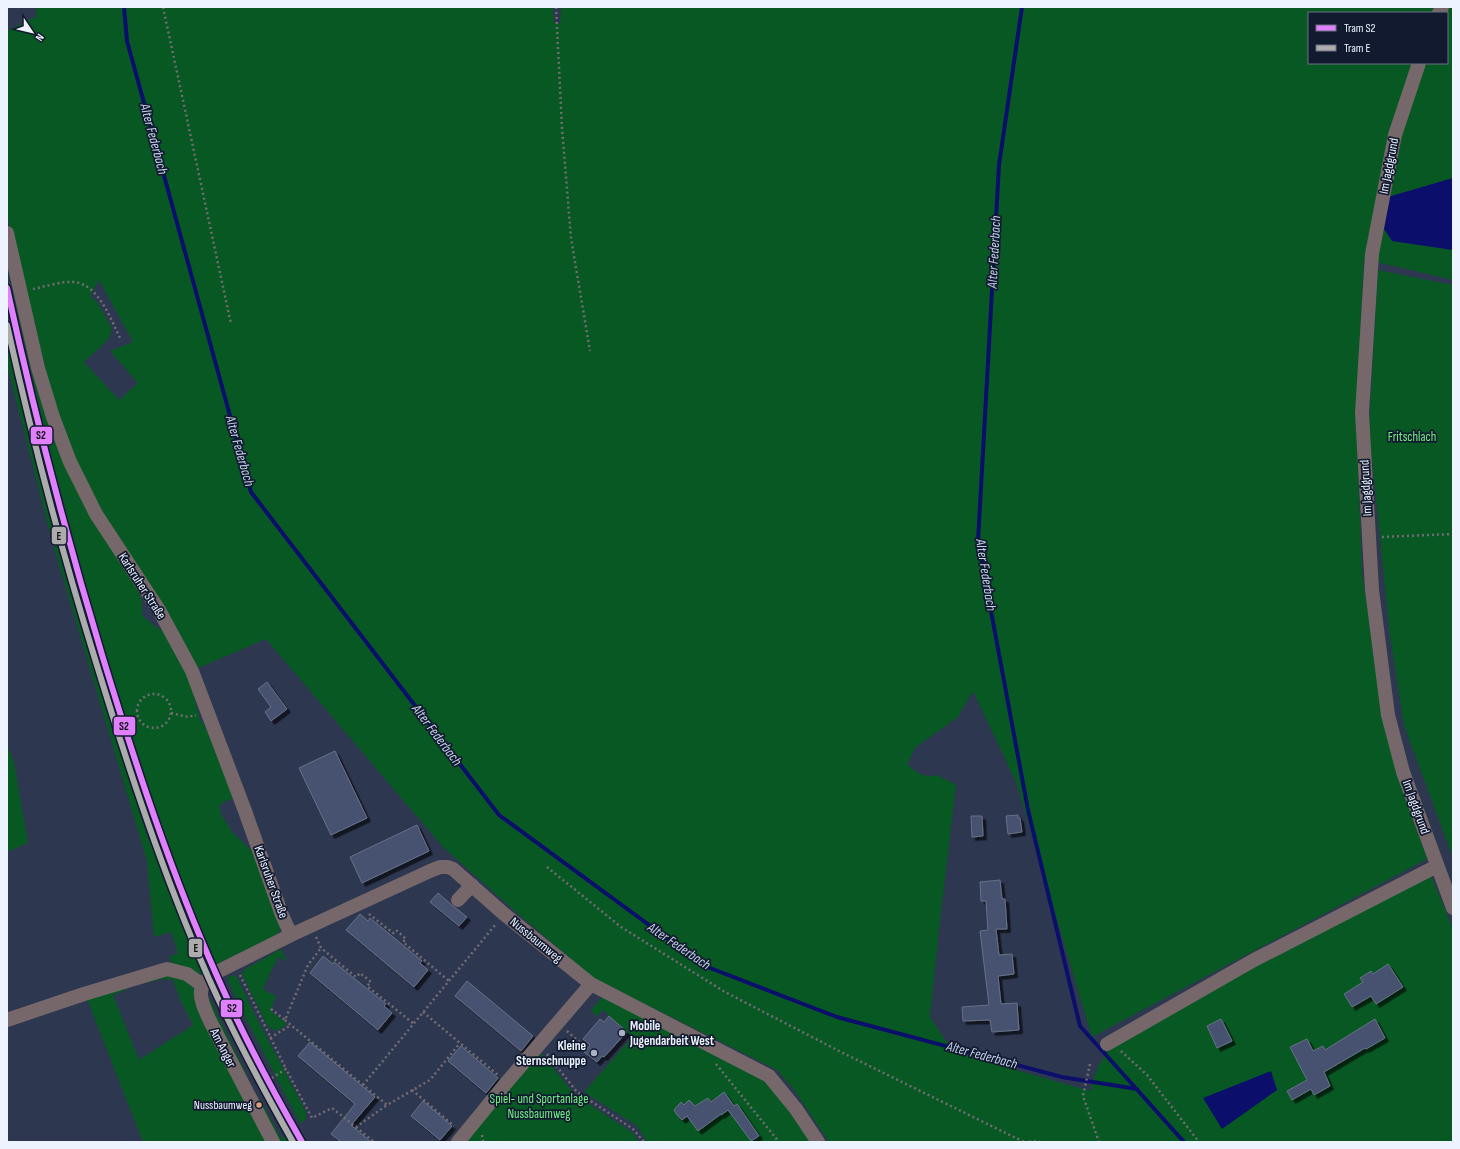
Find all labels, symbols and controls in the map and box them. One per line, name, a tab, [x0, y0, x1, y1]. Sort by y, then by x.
north arrow	[12, 12, 52, 52]
legend	[1308, 12, 1448, 64]
text: Tram S2	[1344, 21, 1376, 36]
text: N	[33, 31, 47, 44]
text: Tram E	[1344, 41, 1370, 56]
water label: Alter Federbach	[136, 101, 172, 176]
street label: Im Jagdgrund	[1376, 137, 1402, 195]
water label: Alter Federbach	[984, 215, 1004, 290]
water label: Alter Federbach	[222, 413, 258, 488]
line badge: S2	[30, 426, 53, 445]
text: S2	[36, 429, 46, 442]
park label: Fritschlach	[1388, 429, 1436, 445]
street label: Im Jagdgrund	[1357, 459, 1375, 517]
line badge: E	[51, 526, 67, 545]
text: E	[57, 530, 62, 543]
water label: Alter Federbach	[972, 537, 1000, 612]
street label: Karlsruher Straße	[115, 550, 169, 622]
water label: Alter Federbach	[408, 700, 466, 769]
line badge: S2	[113, 716, 136, 736]
text: S2	[119, 720, 129, 733]
street label: Im Jagdgrund	[1399, 778, 1433, 836]
street label: Karlsruher Straße	[250, 843, 292, 921]
street label: Nussbaumweg	[506, 914, 566, 966]
water label: Alter Federbach	[643, 918, 714, 973]
line badge: E	[188, 938, 203, 958]
text: E	[194, 942, 199, 955]
line badge: S2	[220, 999, 243, 1018]
text: S2	[227, 1002, 237, 1015]
place label: Mobile Jugendarbeit West	[629, 1018, 715, 1049]
street label: Am Anger	[206, 1025, 240, 1070]
marker: Mobile Jugendarbeit West	[617, 1028, 627, 1038]
water label: Alter Federbach	[944, 1037, 1019, 1073]
place label: Kleine Sternschnuppe	[516, 1038, 586, 1069]
marker: Kleine Sternschnuppe	[589, 1048, 599, 1058]
park label: Spiel- und Sportanlage Nussbaumweg	[490, 1091, 588, 1122]
place label: Nussbaumweg	[194, 1098, 252, 1113]
marker: Nussbaumweg	[254, 1100, 264, 1110]

